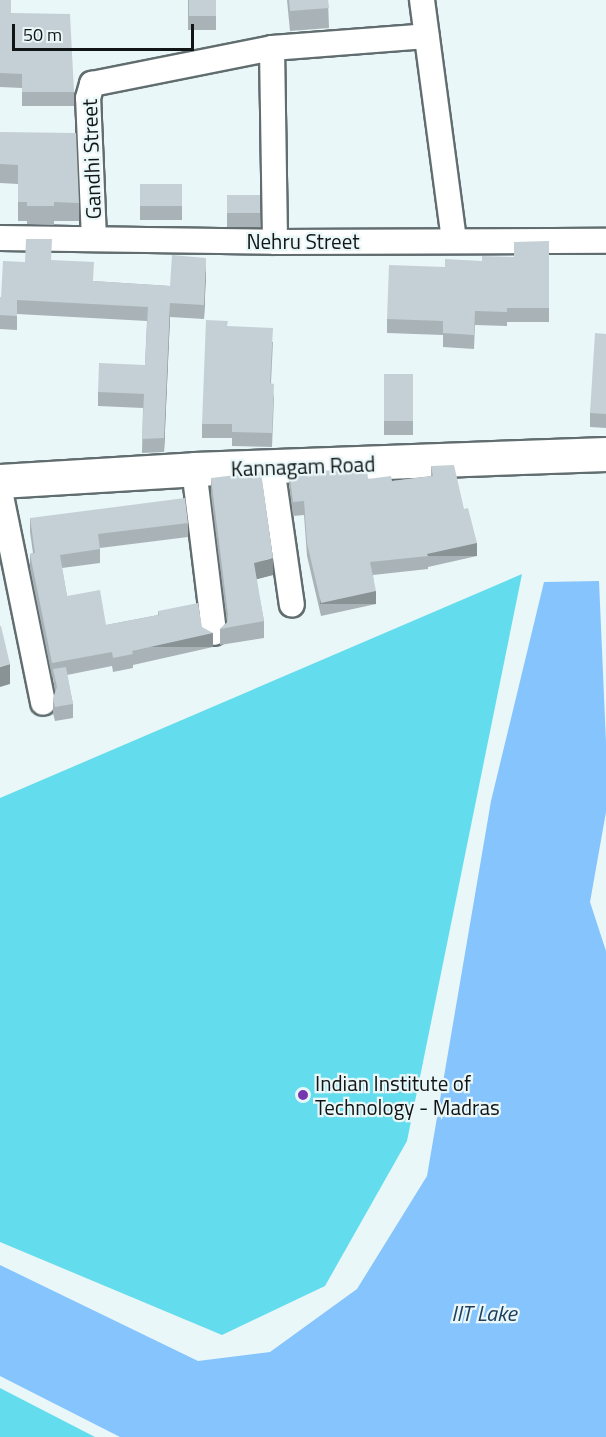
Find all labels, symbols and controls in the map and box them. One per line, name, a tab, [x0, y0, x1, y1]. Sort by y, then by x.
scale bar	[15, 12, 196, 50]
text: 50 m	[23, 21, 62, 48]
street label: Gandhi Street	[76, 98, 106, 220]
street label: Nehru Street	[246, 228, 360, 254]
street label: Kannagam Road	[230, 451, 376, 481]
place label: Indian Institute of Technology - Madras	[315, 1070, 500, 1120]
marker: Indian Institute of Technology - Madras	[296, 1088, 310, 1102]
water label: IIT Lake	[451, 1301, 517, 1327]

